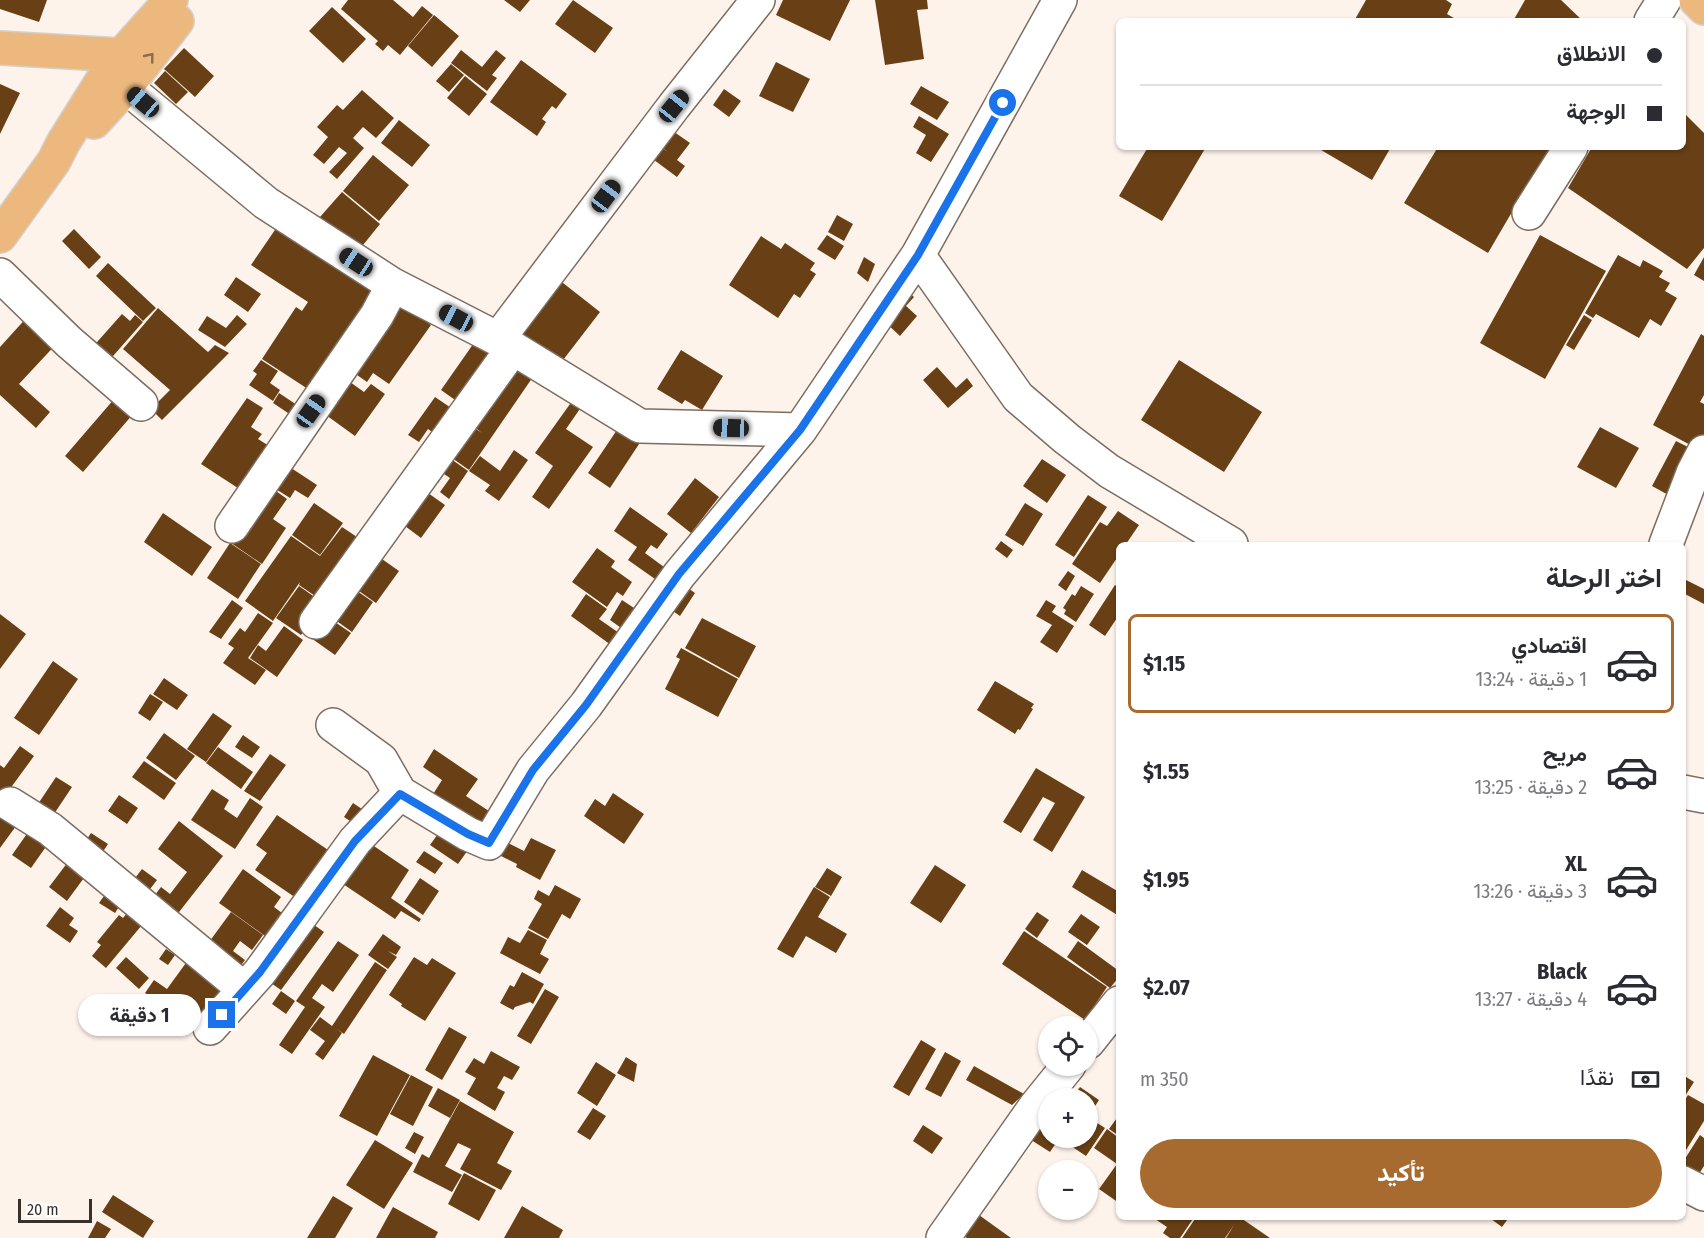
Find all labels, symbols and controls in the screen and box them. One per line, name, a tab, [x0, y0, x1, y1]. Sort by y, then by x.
text: الانطلاق	[1557, 40, 1626, 67]
one-way arrow	[143, 52, 154, 63]
car	[123, 84, 163, 120]
car	[656, 86, 692, 126]
route start	[989, 89, 1016, 116]
text: الوجهة	[1566, 98, 1626, 125]
car	[588, 176, 624, 216]
car	[336, 245, 376, 279]
car	[436, 302, 476, 334]
car	[293, 391, 329, 431]
car	[713, 418, 749, 438]
text: اختر الرحلة	[1546, 562, 1662, 594]
text: اقتصادي	[1511, 632, 1587, 659]
icon: car	[1605, 637, 1659, 691]
text: $1.15	[1143, 650, 1185, 677]
text: 1 دقيقة · 13:24	[1475, 667, 1587, 691]
text: مريح	[1543, 740, 1587, 767]
icon: car	[1605, 745, 1659, 799]
text: $1.55	[1143, 758, 1189, 785]
text: 2 دقيقة · 13:25	[1474, 775, 1587, 799]
text: XL	[1565, 850, 1587, 877]
icon: car	[1605, 853, 1659, 907]
text: $1.95	[1143, 866, 1189, 893]
text: 3 دقيقة · 13:26	[1474, 879, 1587, 903]
text: Black	[1537, 958, 1587, 985]
icon: car	[1605, 961, 1659, 1015]
text: $2.07	[1143, 974, 1190, 1001]
text: 4 دقيقة · 13:27	[1475, 987, 1587, 1011]
callout: 1 دقيقة	[78, 994, 201, 1036]
route end	[208, 1001, 235, 1028]
text: 1 دقيقة	[110, 1003, 169, 1027]
map controls	[1038, 1016, 1098, 1220]
button: locate	[1038, 1016, 1098, 1076]
icon: cash	[1629, 1063, 1662, 1096]
text: نقدًا	[1580, 1064, 1614, 1091]
text: 350 m	[1140, 1067, 1189, 1091]
button: +	[1038, 1088, 1098, 1148]
button: تأكيد	[1140, 1139, 1662, 1208]
button: −	[1038, 1160, 1098, 1220]
scale bar	[18, 1196, 92, 1224]
text: 20 m	[27, 1200, 58, 1219]

